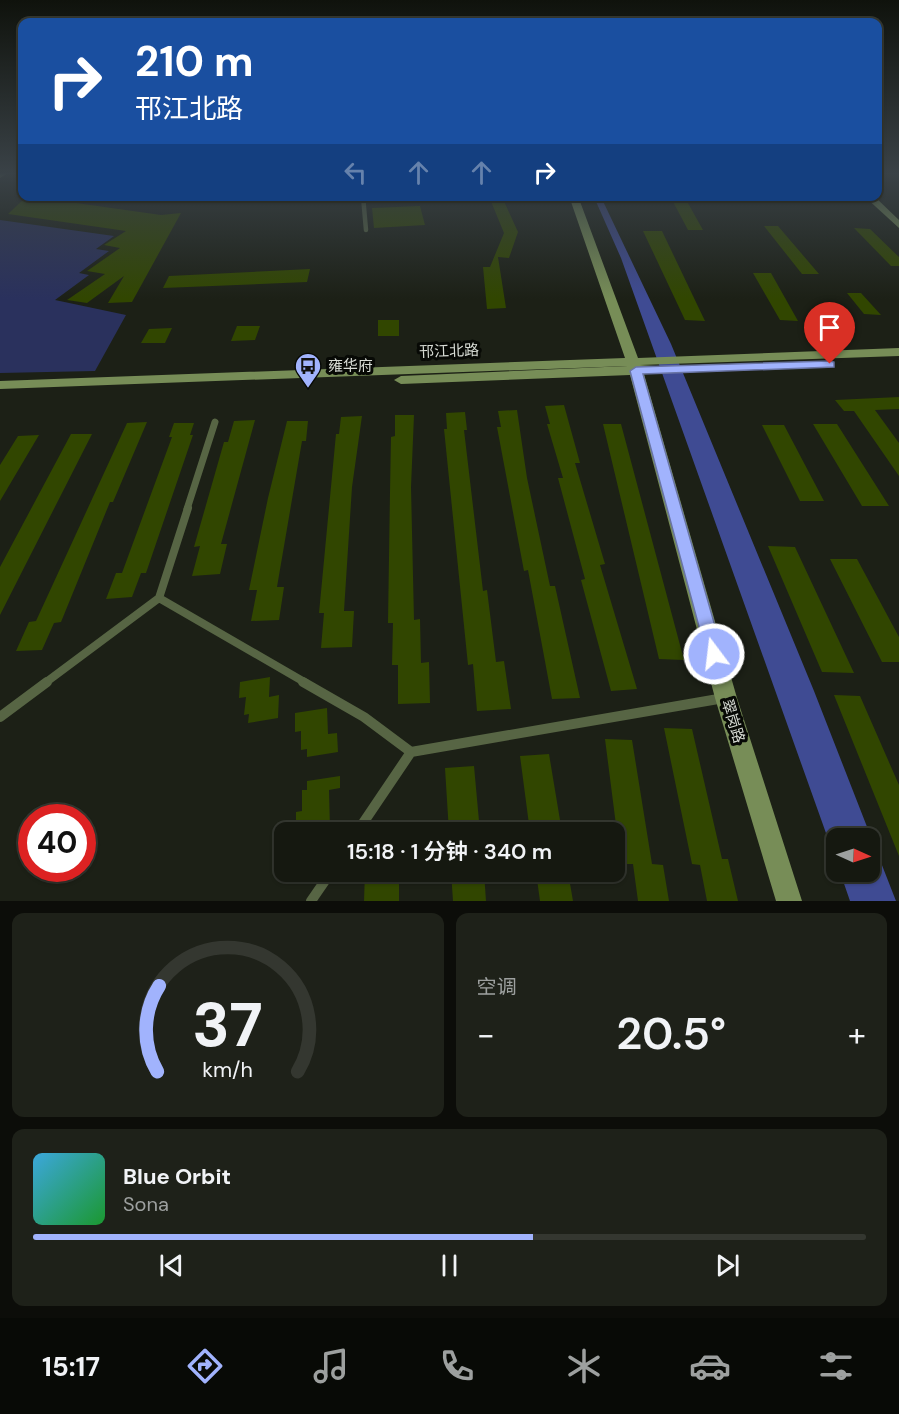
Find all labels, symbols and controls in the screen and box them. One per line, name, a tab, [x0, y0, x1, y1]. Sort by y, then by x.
text: 210 m	[135, 34, 253, 89]
icon: right	[36, 42, 114, 120]
text: 邗江北路	[135, 91, 243, 126]
icon: left	[339, 156, 372, 189]
icon: ahead	[402, 156, 435, 189]
icon: ahead	[465, 156, 498, 189]
icon: right	[528, 156, 561, 189]
pin	[804, 302, 855, 364]
icon: arrive	[813, 311, 846, 344]
street label: 邗江北路	[419, 340, 479, 362]
bus stop icon: 雍华府	[293, 351, 323, 389]
place label: 雍华府	[328, 356, 373, 376]
position arrow	[682, 622, 746, 686]
street label: 翠岗路	[717, 697, 749, 745]
speed limit sign: 40	[18, 804, 96, 882]
north arrow	[826, 828, 880, 882]
map controls	[826, 828, 880, 882]
text: 15:18 · 1 分钟 · 340 m	[347, 837, 552, 866]
text: 空调	[477, 974, 517, 1000]
text: 37	[192, 984, 263, 1065]
text: 20.5°	[616, 1004, 726, 1063]
text: −	[477, 1013, 495, 1056]
text: +	[848, 1013, 866, 1056]
text: km/h	[202, 1056, 253, 1084]
text: Blue Orbit	[123, 1162, 231, 1191]
text: Sona	[123, 1191, 169, 1217]
icon: previous	[155, 1249, 188, 1282]
icon: pause	[433, 1249, 466, 1282]
icon: next	[711, 1249, 744, 1282]
icon: directions	[184, 1345, 226, 1387]
icon: music	[310, 1345, 352, 1387]
icon: phone	[436, 1345, 478, 1387]
icon: climate	[563, 1345, 605, 1387]
icon: car	[689, 1345, 731, 1387]
icon: filters	[815, 1345, 857, 1387]
text: 15:17	[42, 1349, 100, 1384]

